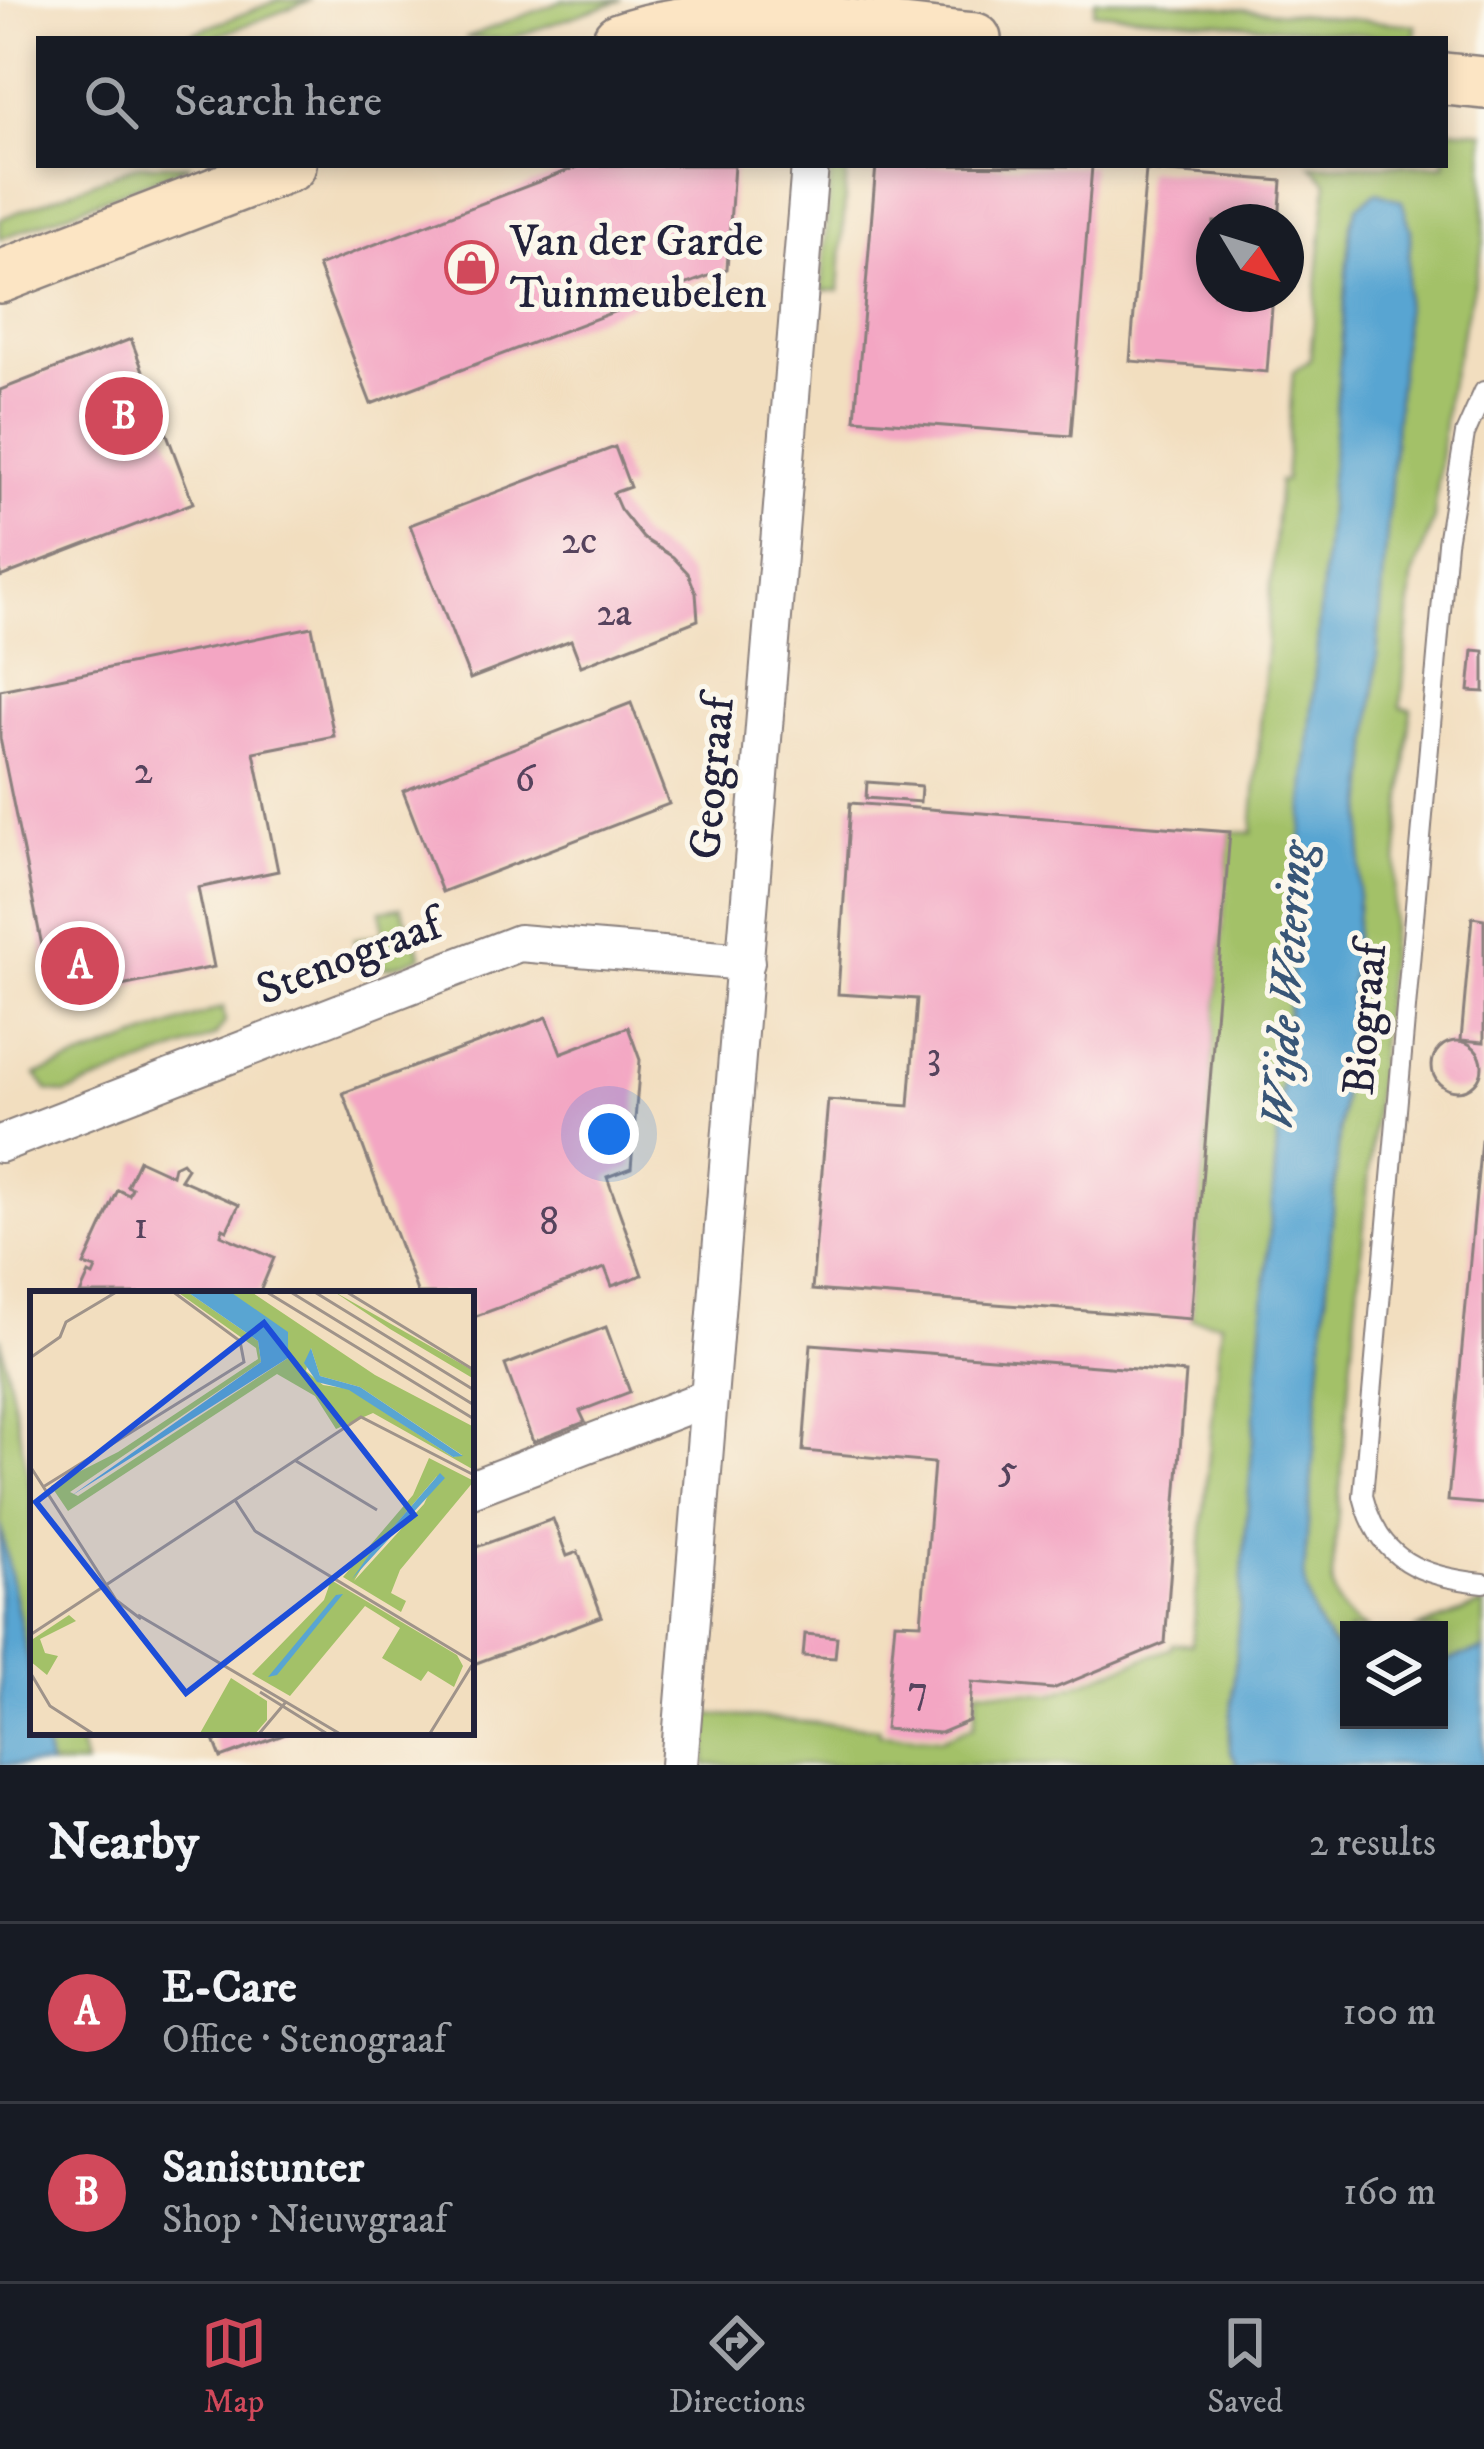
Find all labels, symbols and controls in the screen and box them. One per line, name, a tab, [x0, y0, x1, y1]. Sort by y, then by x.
search box	[36, 36, 1448, 168]
icon: search	[78, 69, 144, 135]
text: Search here	[174, 74, 382, 130]
north arrow	[1196, 204, 1304, 312]
place label: Van der Garde Tuinmeubelen	[509, 214, 767, 322]
shop icon: Van der Garde Tuinmeubelen	[443, 240, 499, 296]
pin: B	[85, 371, 163, 461]
house number: 2c	[561, 517, 597, 566]
house number: 2a	[596, 589, 632, 638]
street label: Geograaf	[678, 688, 749, 862]
house number: 2	[133, 747, 153, 796]
house number: 6	[515, 755, 537, 804]
water label: Wijde Wetering	[1248, 837, 1328, 1132]
street label: Stenograaf	[249, 895, 455, 1019]
pin: A	[41, 921, 119, 1011]
street label: Biograaf	[1331, 934, 1401, 1098]
house number: 3	[927, 1032, 941, 1081]
your location	[579, 1104, 639, 1164]
house number: 8	[539, 1198, 559, 1247]
house number: 1	[134, 1202, 148, 1251]
inset map	[30, 1291, 474, 1735]
house number: 5	[998, 1445, 1018, 1494]
map controls	[1340, 1621, 1448, 1729]
button: layers	[1340, 1621, 1448, 1729]
house number: 7	[908, 1666, 928, 1715]
text: Nearby	[48, 1811, 199, 1875]
text: 2 results	[1309, 1819, 1436, 1868]
text: E-Care	[162, 1960, 297, 2016]
text: A	[75, 1988, 99, 2037]
text: 100 m	[1342, 1988, 1436, 2037]
text: Office · Stenograaf	[162, 2016, 446, 2065]
text: Sanistunter	[162, 2140, 364, 2196]
text: B	[75, 2168, 99, 2217]
text: 160 m	[1343, 2168, 1436, 2217]
text: Shop · Nieuwgraaf	[162, 2196, 447, 2245]
tab: Map	[201, 2310, 267, 2423]
tab: Directions	[669, 2310, 805, 2423]
tab: Saved	[1207, 2310, 1283, 2423]

